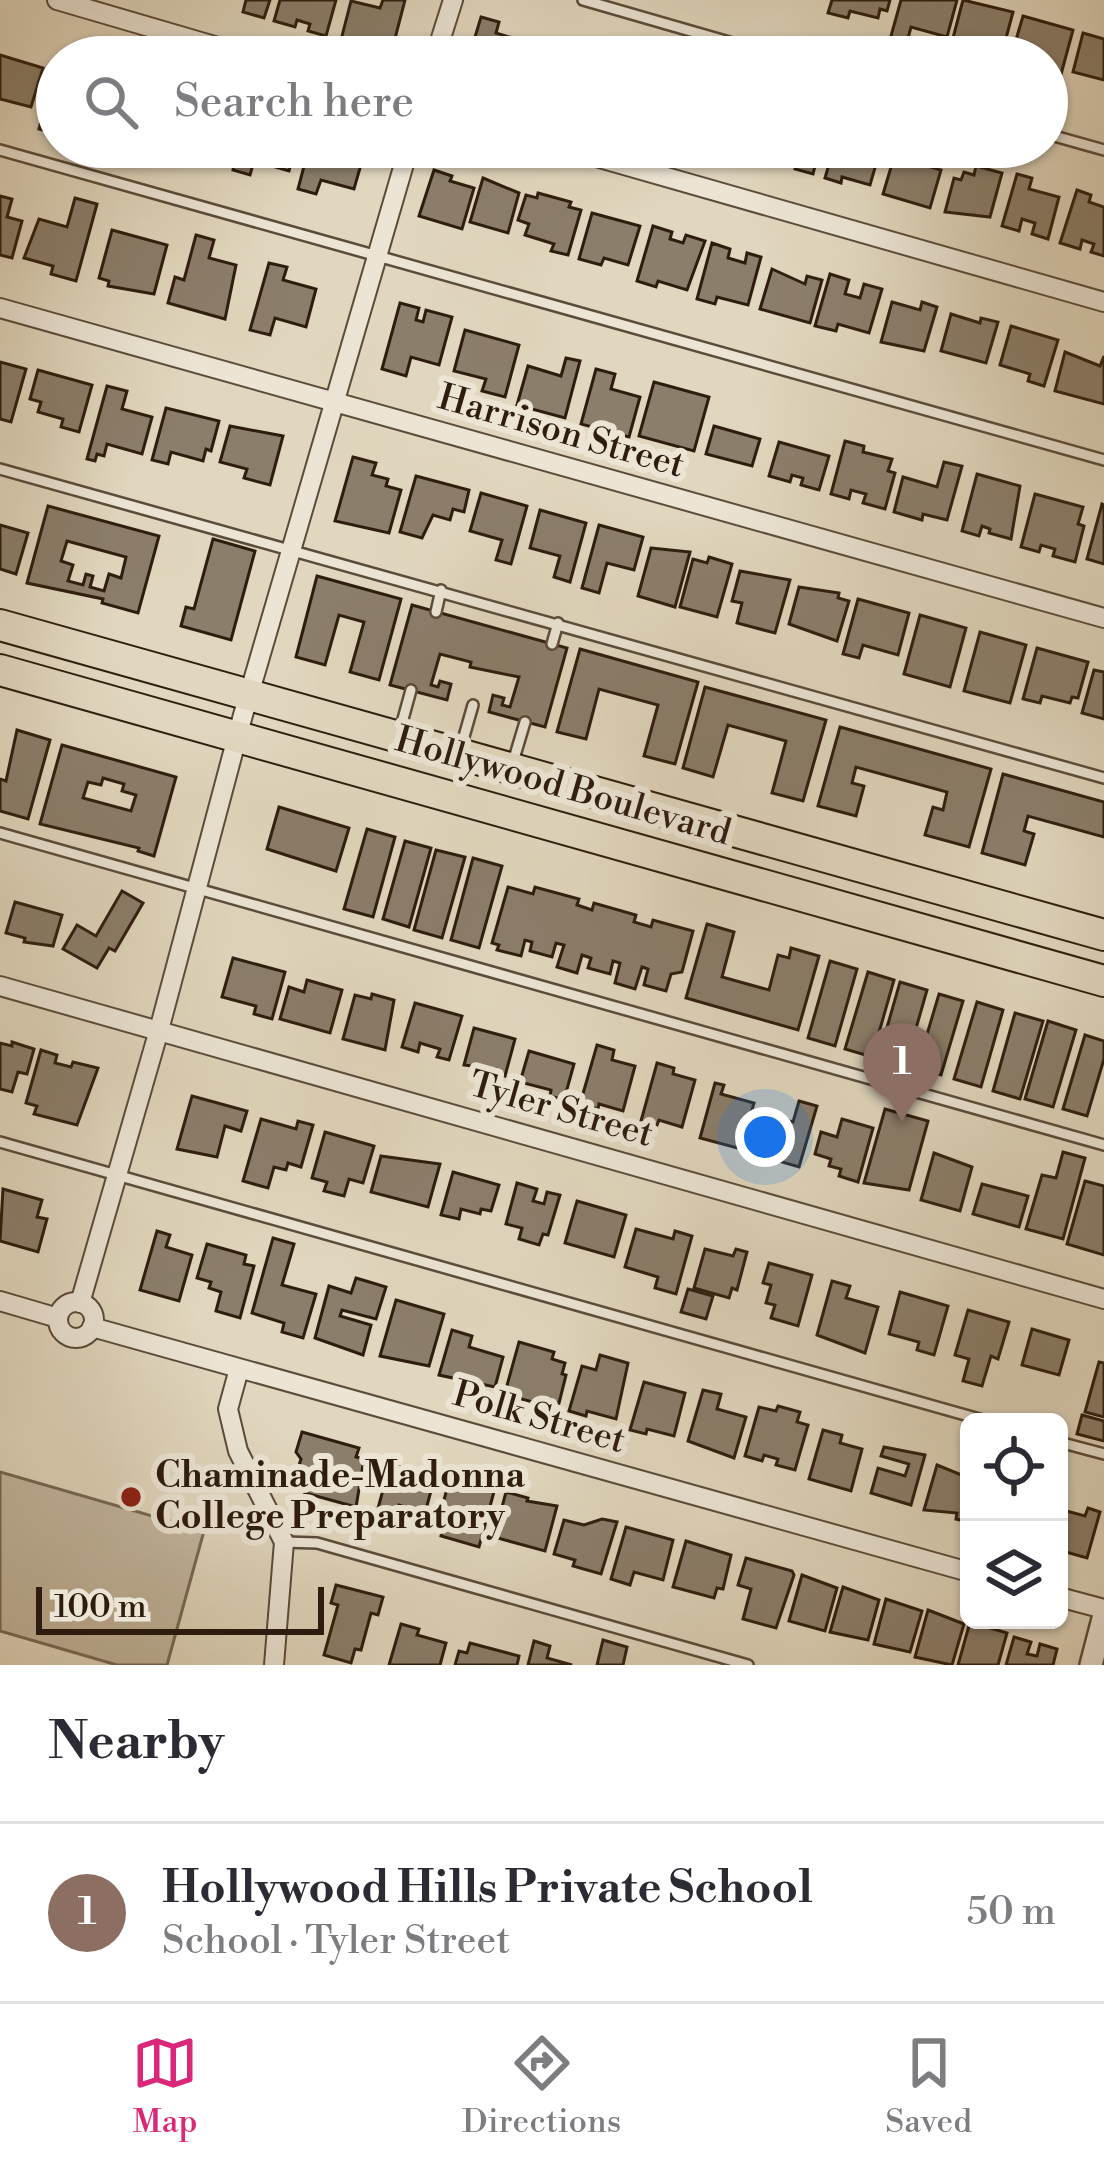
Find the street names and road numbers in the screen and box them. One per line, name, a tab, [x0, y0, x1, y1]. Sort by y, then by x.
street label: Harrison Street	[433, 375, 690, 489]
street label: Hollywood Boulevard	[390, 718, 737, 857]
street label: Tyler Street	[464, 1062, 658, 1158]
street label: Polk Street	[448, 1372, 631, 1464]

